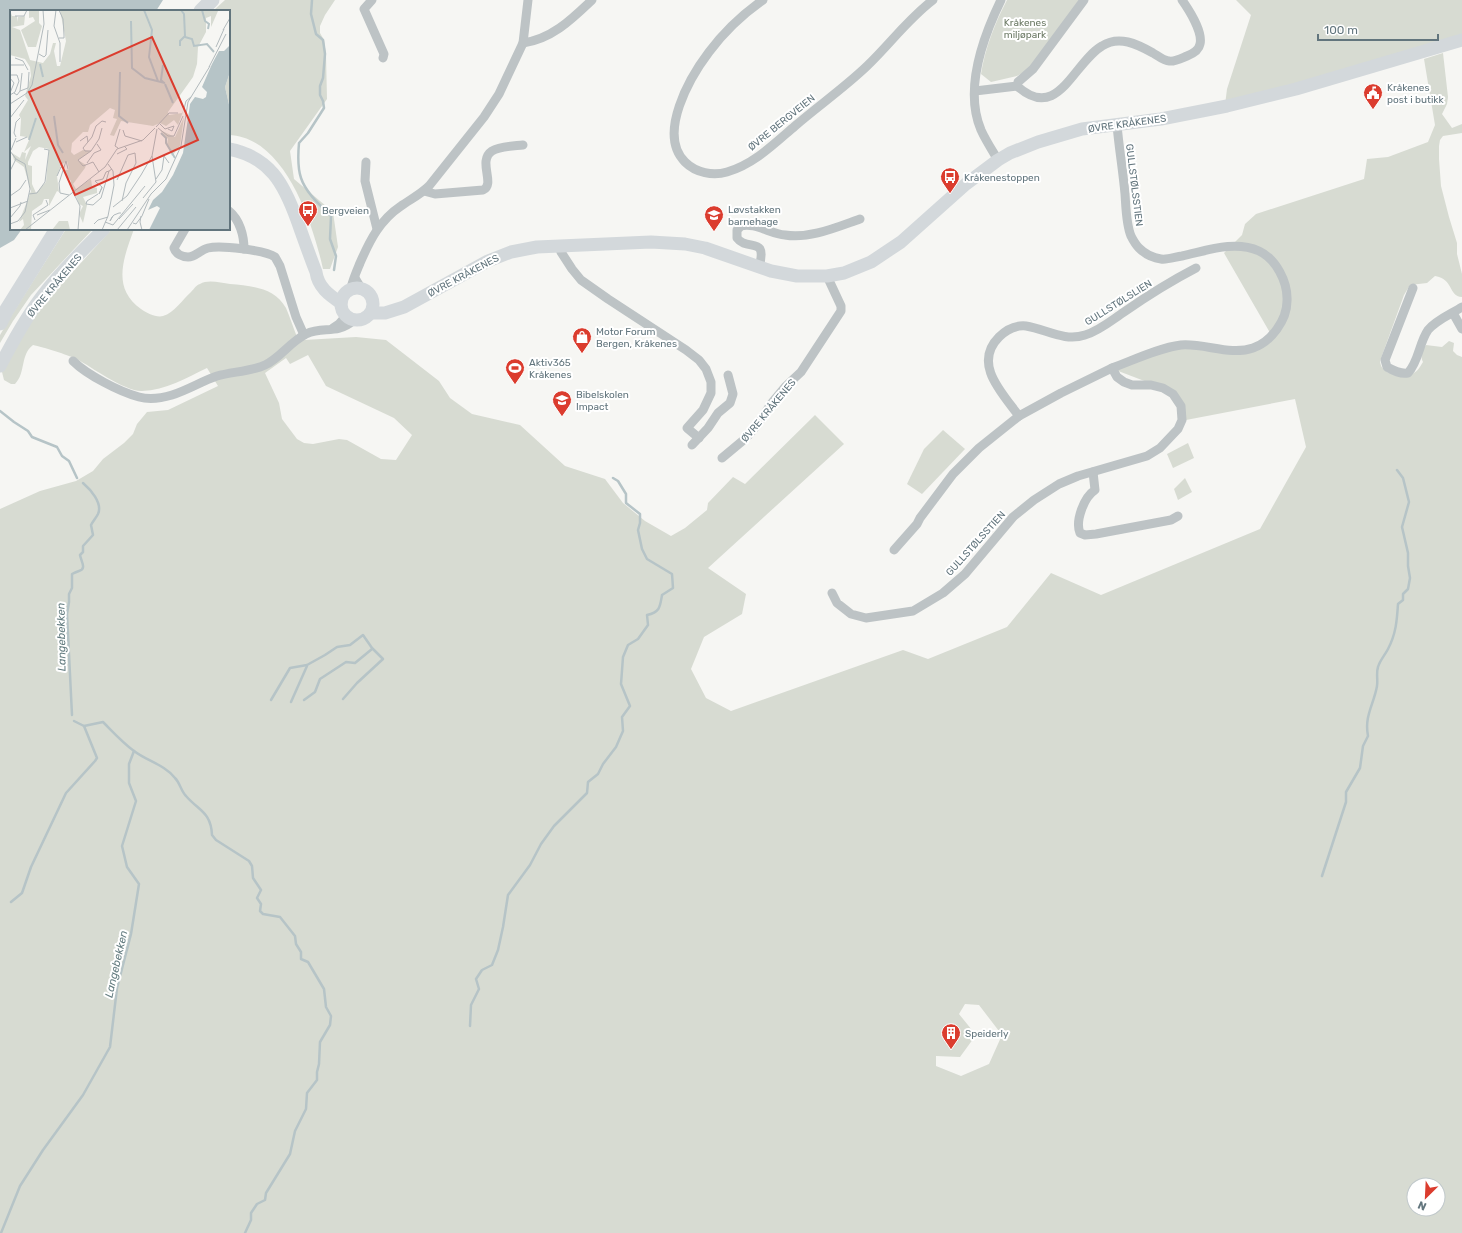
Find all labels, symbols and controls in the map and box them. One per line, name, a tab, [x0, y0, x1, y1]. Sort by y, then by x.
inset map	[10, 10, 230, 230]
scale bar	[1318, 16, 1438, 42]
park label: Kråkenes miljøpark	[1004, 17, 1047, 41]
text: 100 m	[1324, 23, 1358, 37]
public building icon: Kråkenes post i butikk	[1362, 82, 1384, 110]
place label: Kråkenes post i butikk	[1387, 82, 1444, 106]
street label: ØVRE BERGVEIEN	[746, 92, 817, 153]
street label: ØVRE KRÅKENES	[1087, 113, 1167, 135]
street label: GULLSTØLSSTIEN	[1123, 143, 1145, 227]
bus stop icon: Kråkenestoppen	[939, 166, 961, 194]
place label: Kråkenestoppen	[964, 172, 1040, 184]
bus stop icon: Bergveien	[297, 199, 319, 227]
school or university icon: Løvstakken barnehage	[703, 204, 725, 232]
place label: Løvstakken barnehage	[728, 204, 781, 228]
place label: Bergveien	[322, 205, 369, 217]
street label: ØVRE KRÅKENES	[25, 252, 85, 320]
street label: ØVRE KRÅKENES	[426, 252, 501, 300]
street label: GULLSTØLSLIEN	[1083, 277, 1154, 328]
shop icon: Motor Forum Bergen, Kråkenes	[571, 326, 593, 354]
place label: Motor Forum Bergen, Kråkenes	[596, 326, 677, 350]
sports icon: Aktiv365 Kråkenes	[504, 357, 526, 385]
place label: Aktiv365 Kråkenes	[529, 357, 572, 381]
street label: ØVRE KRÅKENES	[739, 377, 799, 445]
school or university icon: Bibelskolen Impact	[551, 389, 573, 417]
place label: Bibelskolen Impact	[576, 389, 629, 413]
street label: GULLSTØLSSTIEN	[943, 509, 1008, 579]
water label: Langebekken	[54, 602, 69, 671]
water label: Langebekken	[102, 929, 131, 999]
building icon: Speiderly	[940, 1022, 962, 1050]
place label: Speiderly	[965, 1028, 1009, 1040]
north arrow	[1406, 1177, 1446, 1217]
text: N	[1416, 1198, 1428, 1213]

